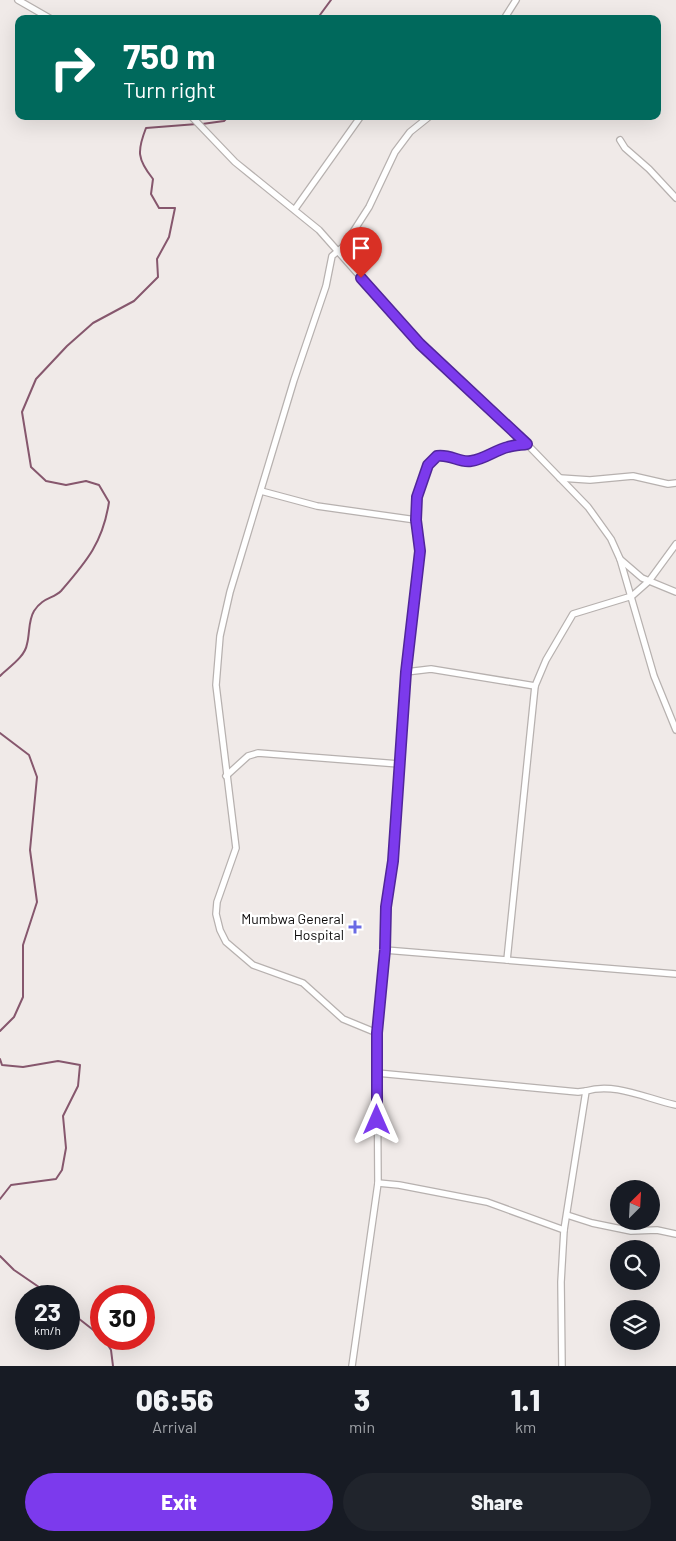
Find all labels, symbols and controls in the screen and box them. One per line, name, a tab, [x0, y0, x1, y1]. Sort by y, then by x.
text: 750 m	[123, 34, 215, 76]
icon: right	[40, 35, 105, 100]
text: Turn right	[123, 76, 216, 102]
pin	[340, 227, 382, 278]
icon: arrive	[347, 234, 375, 262]
place label: Mumbwa General Hospital	[241, 910, 344, 943]
marker: Mumbwa General Hospital	[348, 920, 362, 934]
position arrow	[350, 1093, 402, 1145]
north arrow	[610, 1180, 660, 1230]
map controls	[610, 1180, 660, 1350]
button: search	[610, 1240, 660, 1290]
speed limit sign: 30	[90, 1285, 155, 1350]
text: 23	[34, 1296, 61, 1326]
button: layers	[610, 1300, 660, 1350]
text: km/h	[34, 1323, 61, 1337]
text: 06:56	[136, 1381, 213, 1417]
text: 3	[354, 1381, 370, 1417]
text: 1.1	[511, 1381, 540, 1417]
text: Arrival	[152, 1417, 197, 1436]
text: min	[349, 1417, 375, 1436]
text: km	[515, 1417, 536, 1436]
button: Exit	[25, 1473, 333, 1531]
button: Share	[343, 1473, 651, 1531]

